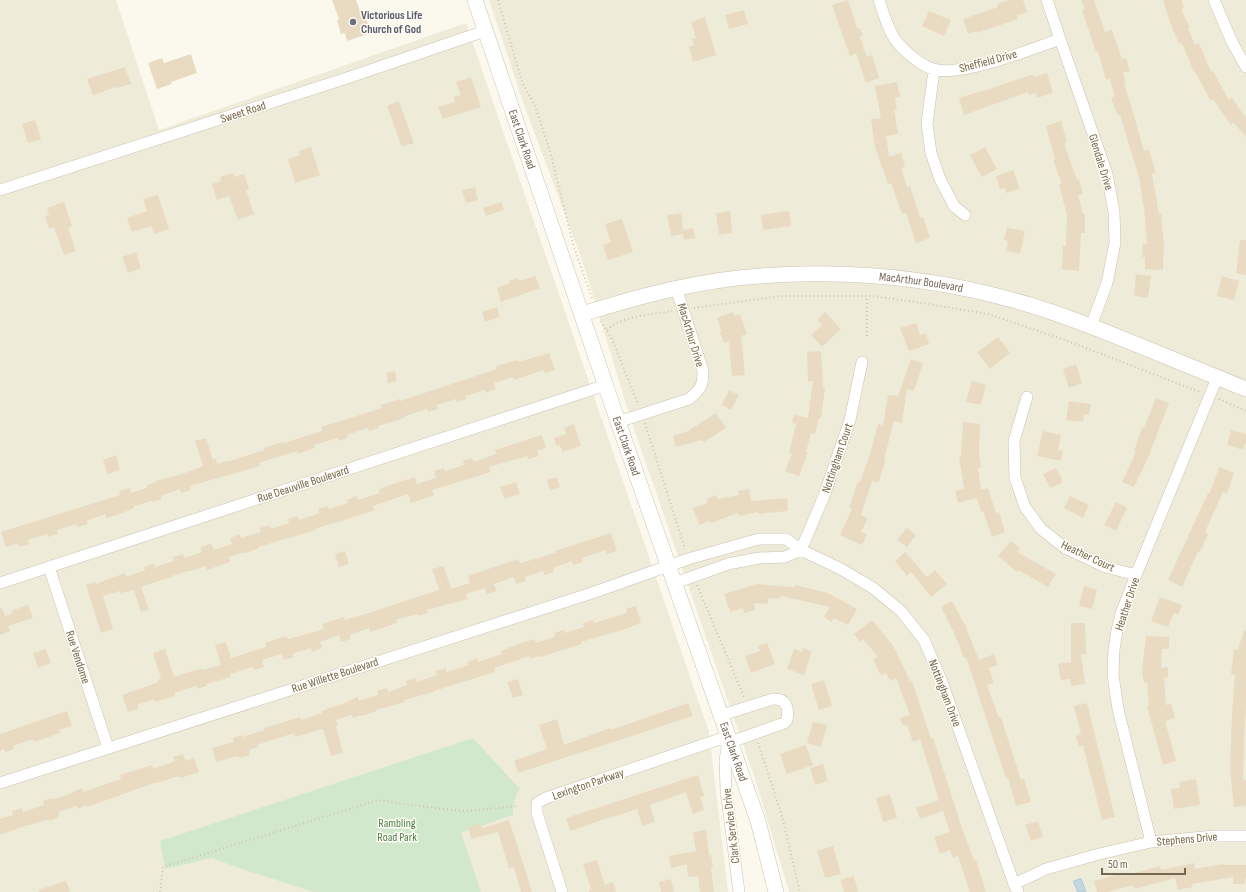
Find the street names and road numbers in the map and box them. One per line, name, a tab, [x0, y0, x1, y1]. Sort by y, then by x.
street label: Sheffield Drive	[958, 47, 1019, 76]
street label: Sweet Road	[218, 98, 268, 127]
street label: East Clark Road	[505, 108, 539, 171]
street label: Glendale Drive	[1085, 132, 1116, 192]
street label: MacArthur Boulevard	[879, 269, 964, 296]
street label: MacArthur Drive	[674, 302, 707, 369]
street label: East Clark Road	[609, 414, 643, 478]
street label: Nottingham Court	[819, 421, 857, 495]
street label: Rue Deauville Boulevard	[255, 463, 351, 506]
street label: Heather Court	[1059, 538, 1117, 576]
street label: Heather Drive	[1112, 575, 1143, 633]
street label: Rue Vendome	[62, 629, 93, 686]
street label: Rue Willette Boulevard	[290, 654, 380, 697]
street label: Nottingham Drive	[925, 657, 964, 729]
street label: East Clark Road	[716, 720, 751, 784]
street label: Lexington Parkway	[550, 765, 626, 804]
street label: Clark Service Drive	[719, 787, 744, 864]
street label: Stephens Drive	[1156, 829, 1218, 850]

